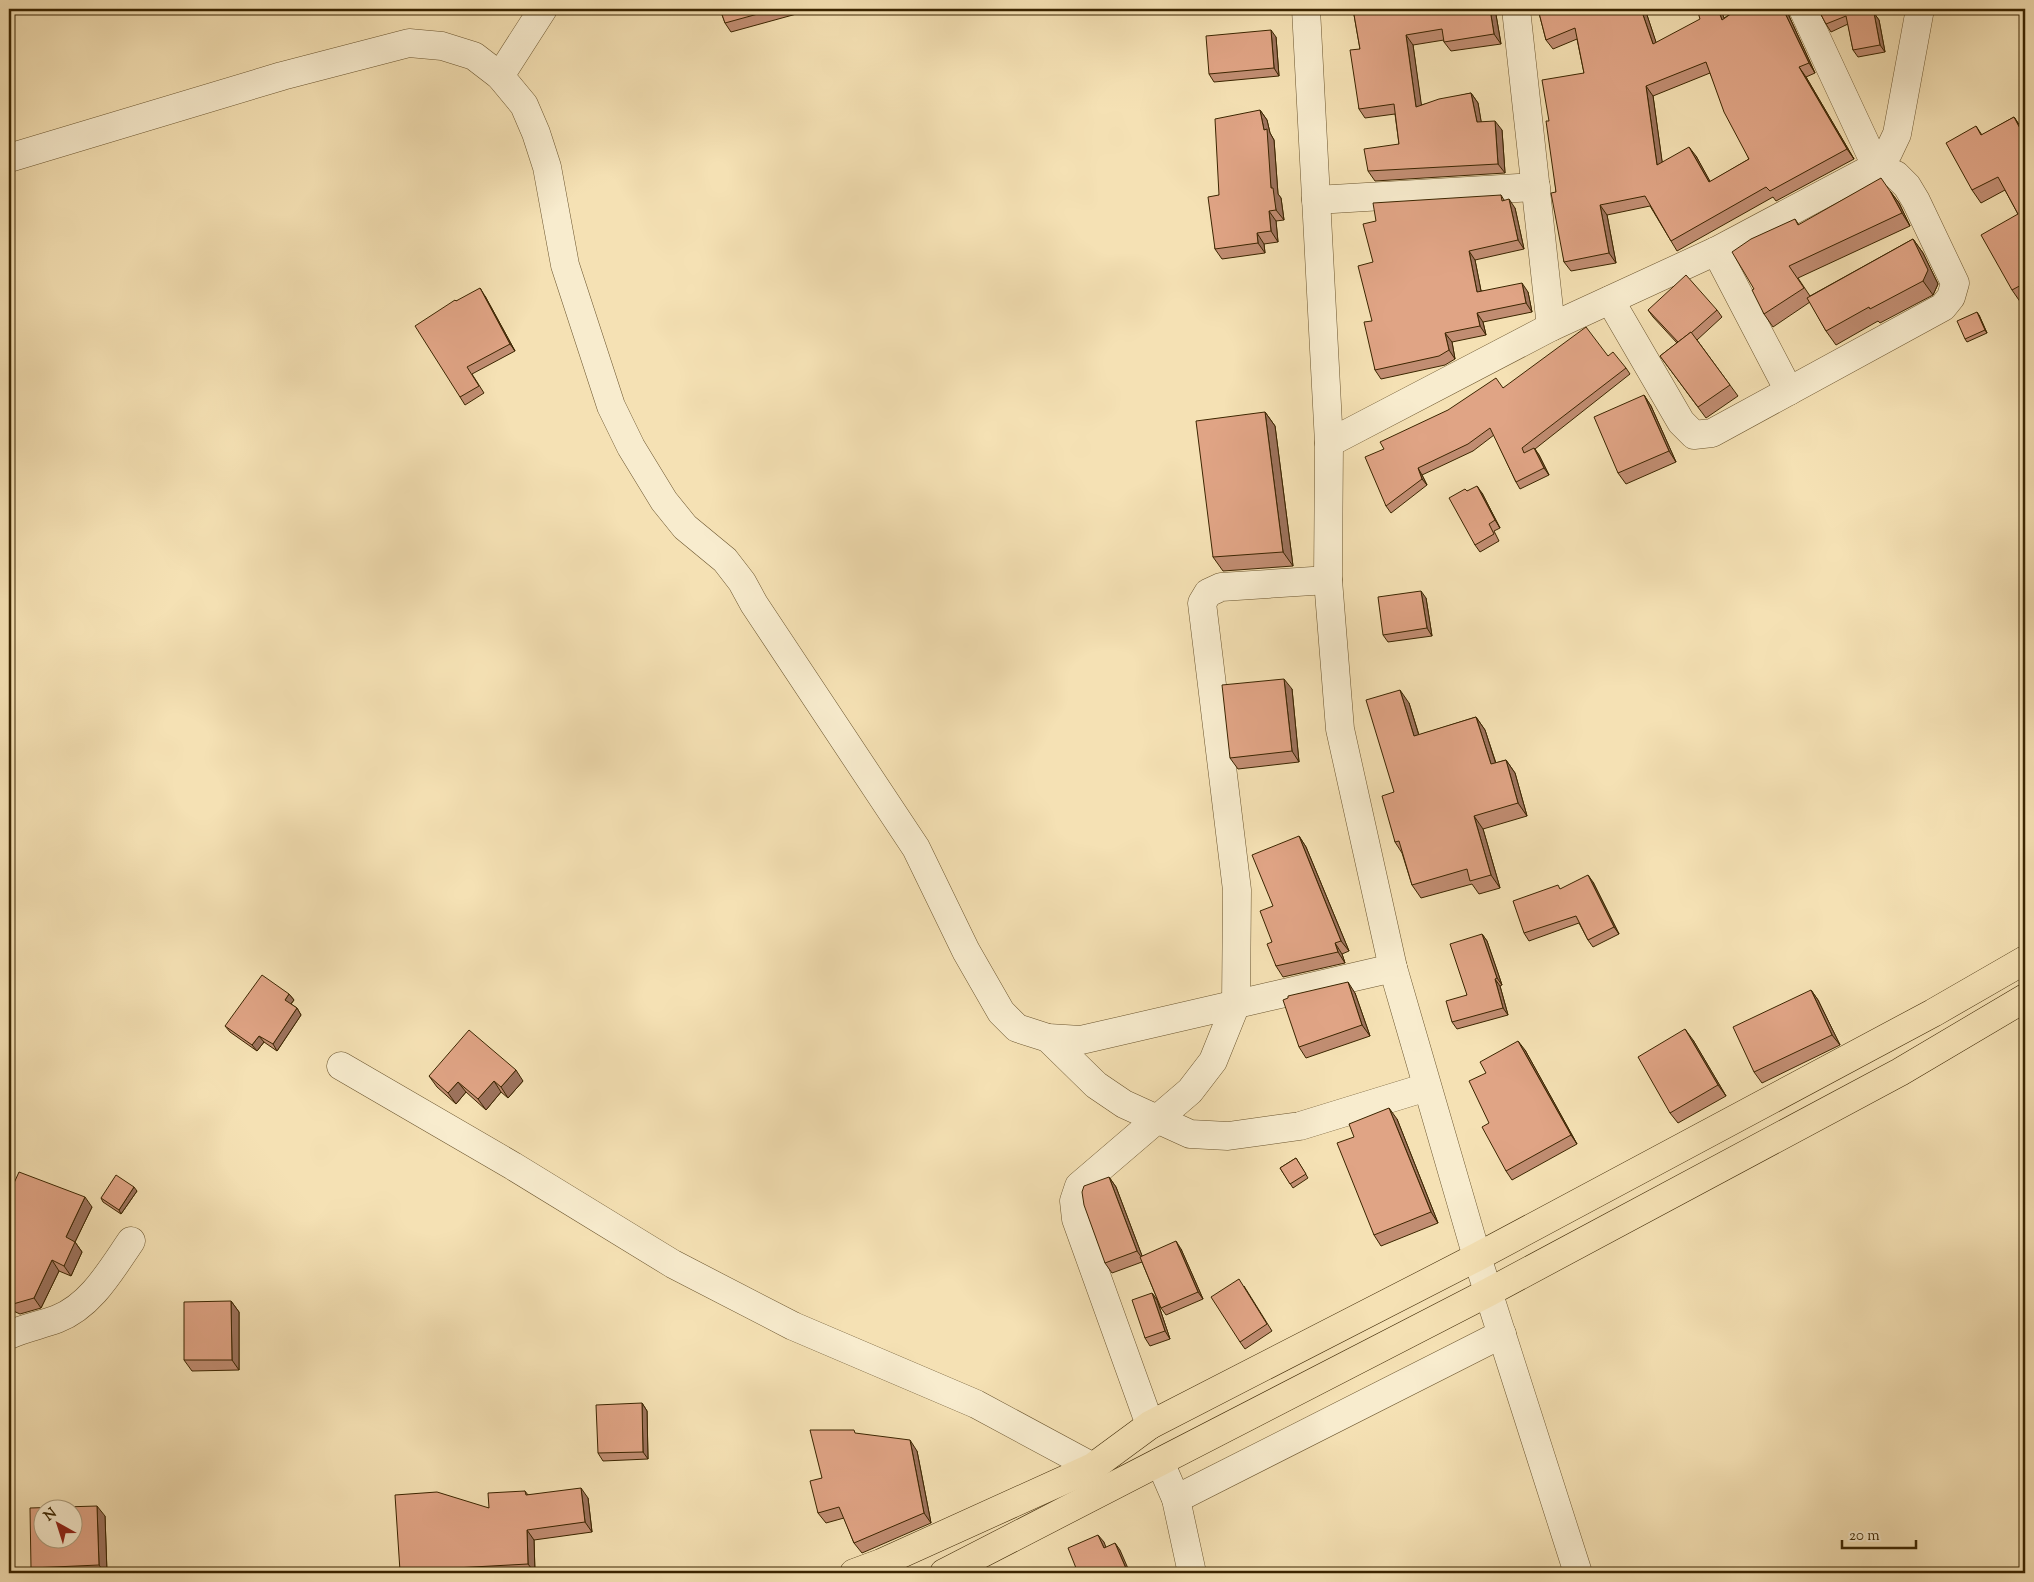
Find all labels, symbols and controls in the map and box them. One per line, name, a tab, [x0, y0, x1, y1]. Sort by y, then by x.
north arrow	[32, 1500, 82, 1550]
text: N	[40, 1504, 62, 1527]
scale bar	[1842, 1517, 1915, 1549]
text: 20 m	[1849, 1526, 1880, 1547]

